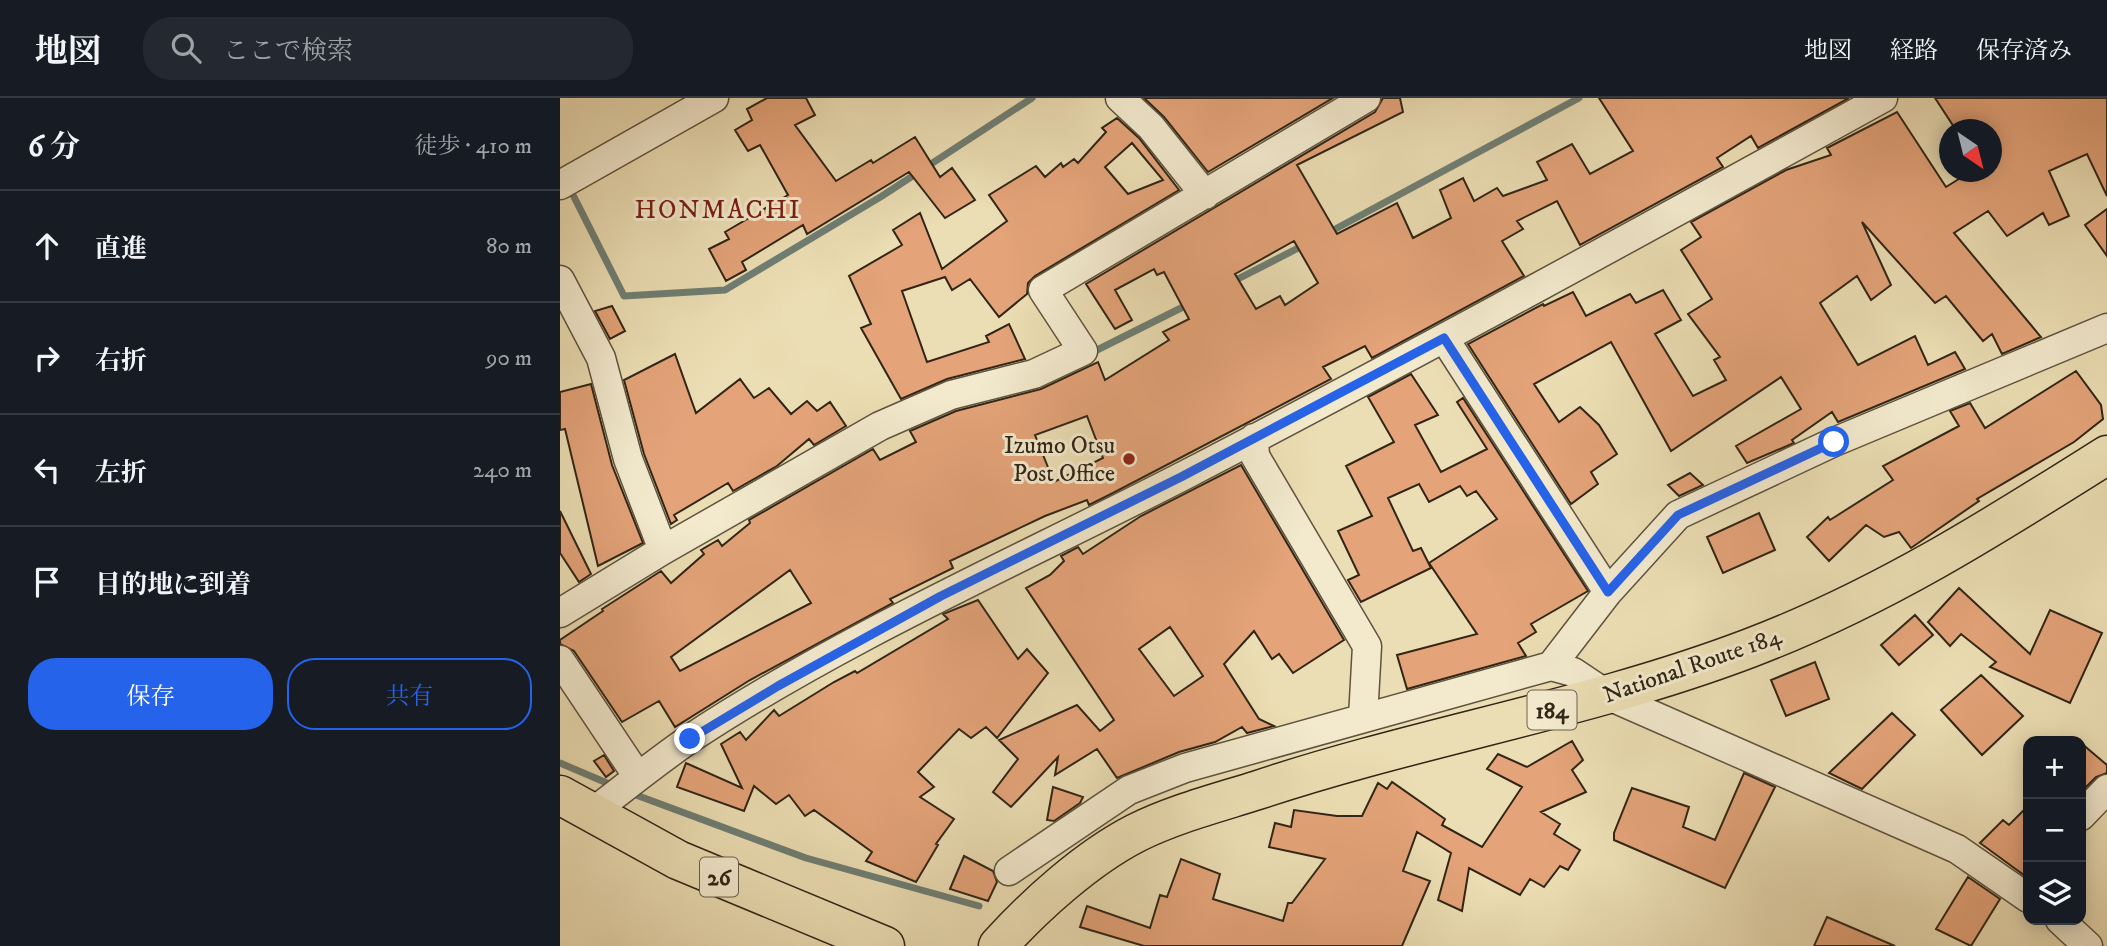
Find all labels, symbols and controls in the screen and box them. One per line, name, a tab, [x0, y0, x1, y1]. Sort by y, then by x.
search box	[143, 17, 633, 80]
icon: search	[167, 29, 205, 67]
text: 地図	[35, 32, 101, 73]
text: ここで検索	[223, 35, 353, 68]
text: 地図	[1804, 36, 1852, 66]
text: 経路	[1890, 36, 1938, 66]
text: 保存済み	[1976, 36, 2072, 66]
north arrow	[1939, 119, 2002, 182]
text: 6 分	[28, 129, 80, 166]
text: 徒歩 · 410 m	[414, 132, 532, 161]
district label: HONMACHI	[635, 194, 801, 227]
icon: ahead	[28, 227, 66, 265]
text: 80 m	[486, 232, 532, 261]
text: 直進	[95, 233, 147, 266]
icon: right	[28, 339, 66, 377]
text: 90 m	[486, 344, 532, 373]
text: 右折	[95, 345, 147, 378]
route start	[1818, 426, 1849, 457]
place label: Izumo Otsu Post Office	[1004, 431, 1115, 489]
icon: left	[28, 451, 66, 489]
marker: Izumo Otsu Post Office	[1121, 451, 1137, 467]
text: 240 m	[473, 456, 532, 485]
text: 左折	[95, 457, 147, 490]
icon: arrive	[28, 563, 66, 601]
text: 目的地に到着	[95, 569, 251, 602]
street label: National Route 184	[1599, 621, 1786, 710]
button: 保存	[28, 658, 273, 730]
button: 共有	[287, 658, 532, 730]
road number: 184	[1528, 690, 1576, 730]
route end	[674, 723, 705, 754]
map controls	[2023, 736, 2086, 925]
button: +	[2023, 736, 2086, 799]
button: −	[2023, 799, 2086, 862]
road number: 26	[700, 858, 738, 897]
button: layers	[2023, 862, 2086, 925]

